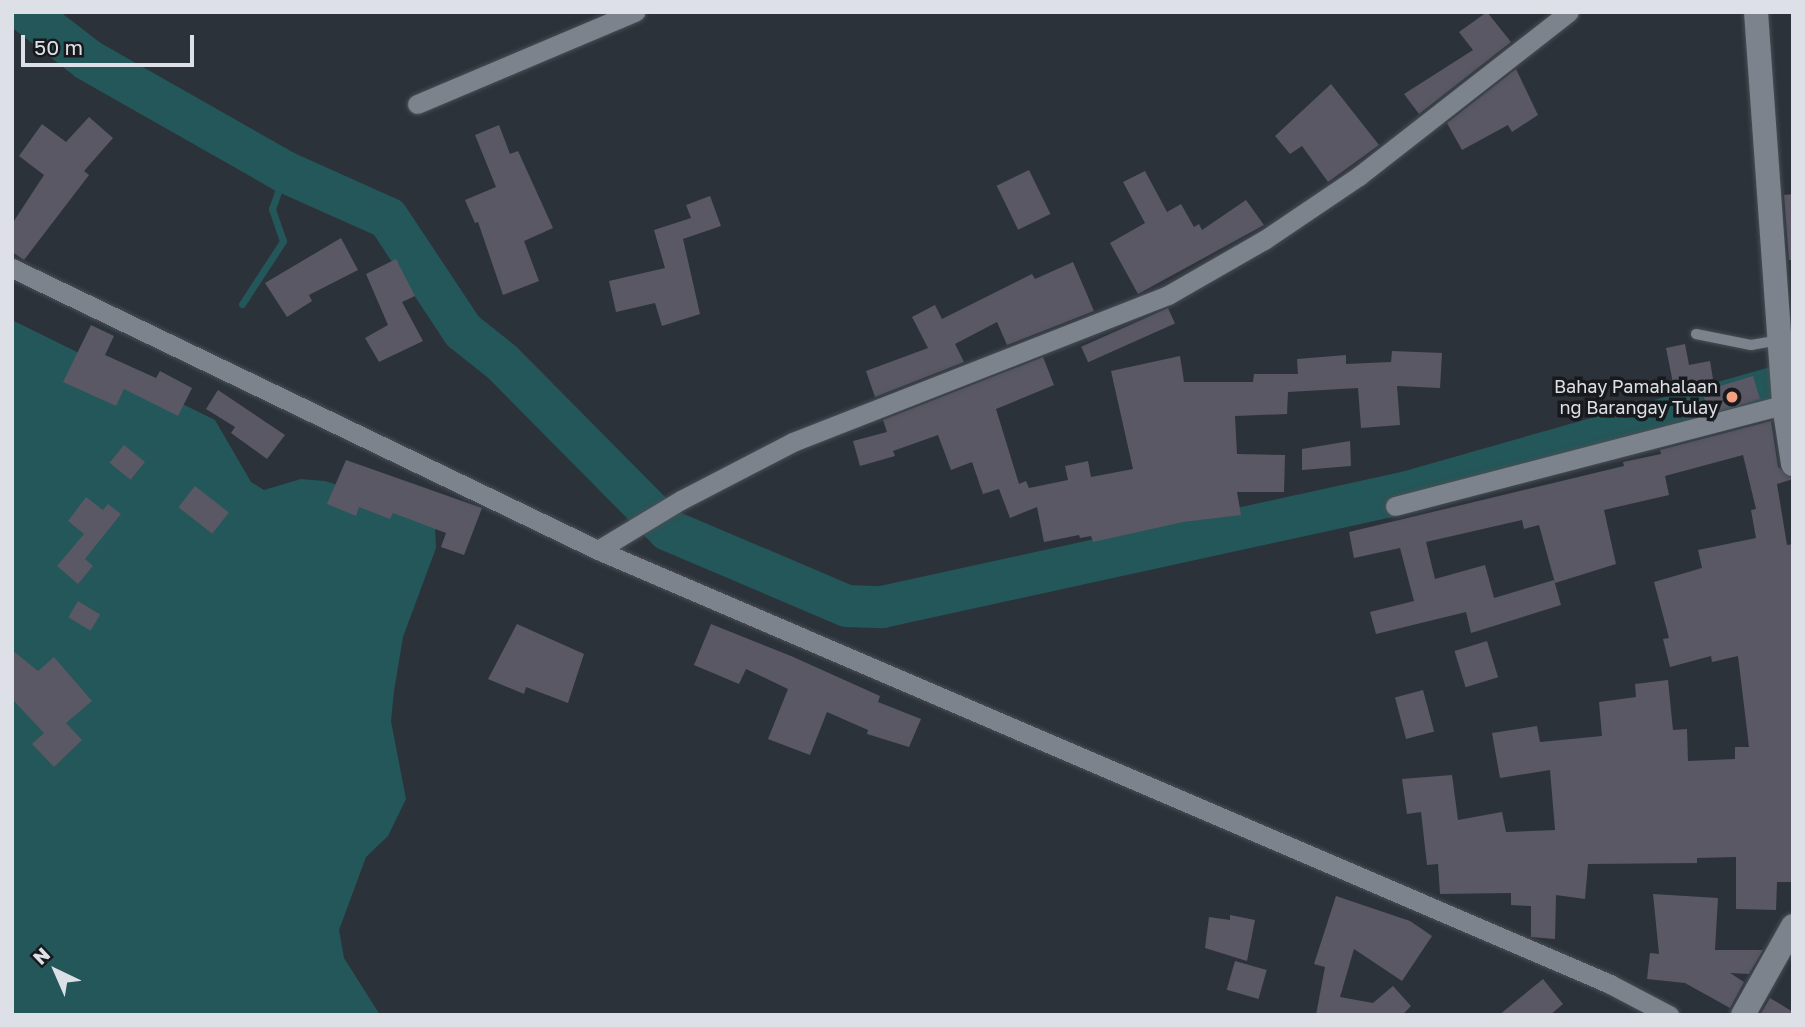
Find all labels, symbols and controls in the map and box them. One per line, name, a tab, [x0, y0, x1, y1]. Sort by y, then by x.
scale bar	[24, 21, 198, 65]
text: 50 m	[34, 34, 83, 60]
place label: Bahay Pamahalaan ng Barangay Tulay	[1554, 376, 1718, 418]
marker: Bahay Pamahalaan ng Barangay Tulay	[1724, 389, 1740, 405]
north arrow	[21, 936, 91, 1006]
text: N	[28, 942, 54, 969]

